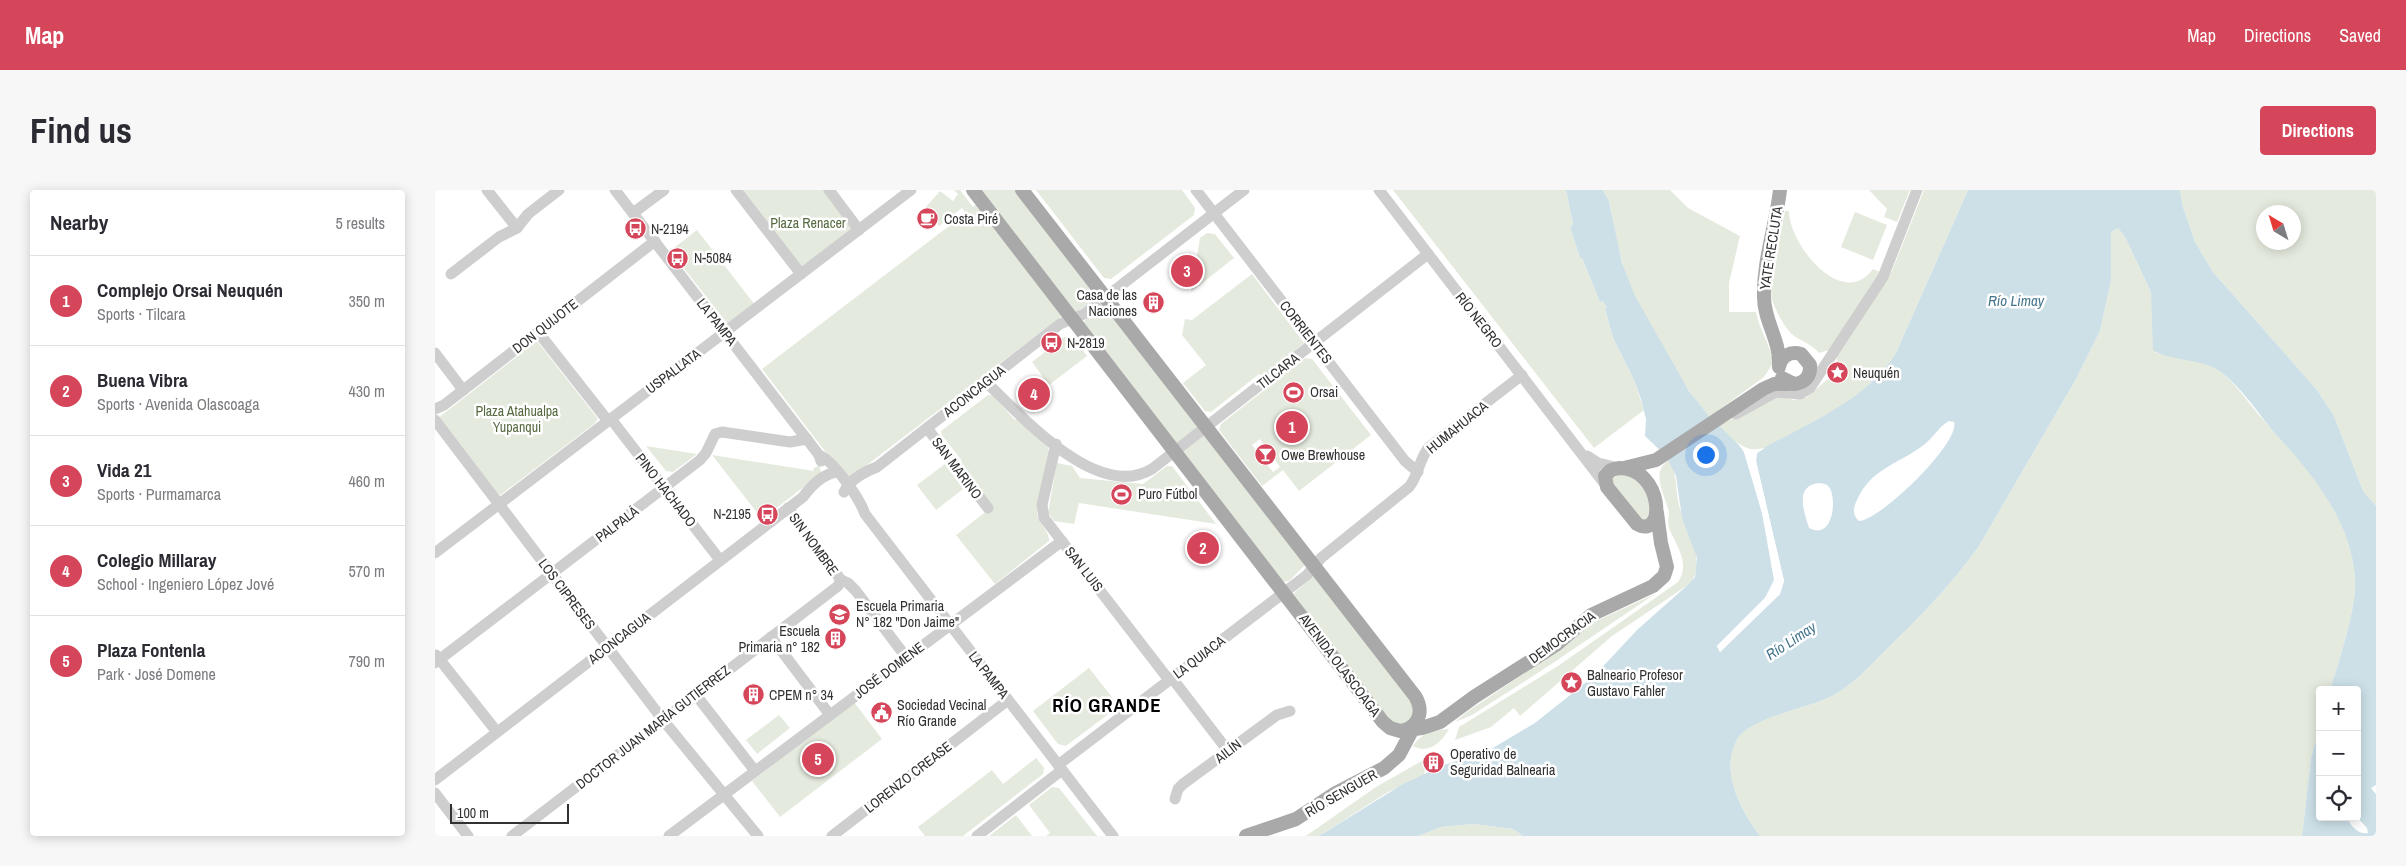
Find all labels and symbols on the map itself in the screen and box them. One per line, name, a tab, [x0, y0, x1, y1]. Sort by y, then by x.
street label: YATE RECLUTA	[1756, 205, 1787, 291]
north arrow	[2256, 205, 2301, 250]
cafe icon: Costa Piré	[916, 207, 940, 231]
place label: Costa Piré	[944, 210, 998, 228]
park label: Plaza Renacer	[770, 214, 846, 232]
bus stop icon: N-2194	[623, 217, 647, 241]
place label: N-2194	[651, 220, 689, 238]
bus stop icon: N-5084	[666, 246, 690, 270]
place label: N-5084	[694, 249, 732, 267]
pin: 3	[1171, 252, 1203, 290]
place label: Casa de las Naciones	[1076, 286, 1137, 320]
street label: RÍO NEGRO	[1452, 289, 1506, 351]
water label: Río Limay	[1988, 290, 2045, 311]
building icon: Casa de las Naciones	[1141, 291, 1165, 315]
street label: DON QUIJOTE	[509, 295, 581, 357]
street label: LA PAMPA	[693, 295, 741, 350]
street label: CORRIENTES	[1276, 297, 1336, 367]
bus stop icon: N-2819	[1039, 331, 1063, 355]
place label: N-2819	[1067, 334, 1105, 352]
street label: USPALLATA	[642, 344, 704, 397]
street label: TILCARA	[1253, 349, 1303, 393]
street label: ACONCAGUA	[939, 361, 1009, 421]
place icon: Neuquén	[1825, 361, 1849, 385]
place label: Neuquén	[1853, 364, 1900, 382]
pin: 4	[1018, 375, 1050, 413]
sports icon: Orsai	[1282, 380, 1306, 404]
place label: Orsai	[1310, 383, 1338, 401]
street label: HUMAHUACA	[1423, 397, 1492, 457]
park label: Plaza Atahualpa Yupanqui	[476, 402, 559, 436]
pin: 1	[1276, 408, 1308, 446]
street label: SAN MARINO	[928, 434, 986, 503]
your location	[1693, 442, 1719, 468]
bar icon: Owe Brewhouse	[1253, 443, 1277, 467]
place label: Owe Brewhouse	[1281, 446, 1365, 464]
street label: PINO HACHADO	[632, 450, 700, 531]
sports icon: Puro Fútbol	[1110, 482, 1134, 506]
place label: Puro Fútbol	[1138, 485, 1197, 503]
street label: PALPALÁ	[592, 502, 642, 546]
bus stop icon: N-2195	[755, 502, 779, 526]
place label: N-2195	[713, 505, 751, 523]
street label: SIN NOMBRE	[785, 509, 843, 579]
pin: 2	[1187, 529, 1219, 567]
street label: SAN LUIS	[1061, 543, 1107, 595]
street label: LOS CIPRESES	[534, 555, 600, 633]
place label: Escuela Primaria N° 182 "Don Jaime"	[856, 597, 959, 631]
school or university icon: Escuela Primaria N° 182 "Don Jaime"	[828, 602, 852, 626]
street label: DEMOCRACIA	[1525, 607, 1599, 667]
street label: ACONCAGUA	[584, 608, 654, 668]
street label: AVENIDA OLASCOAGA	[1295, 609, 1385, 720]
water label: Río Limay	[1761, 616, 1821, 665]
place label: Escuela Primaria n° 182	[738, 622, 821, 656]
building icon: Escuela Primaria n° 182	[824, 627, 848, 651]
street label: LA QUIACA	[1169, 631, 1229, 682]
street label: JOSÉ DOMENE	[850, 638, 928, 702]
street label: LA PAMPA	[965, 648, 1013, 703]
street label: DOCTOR JUAN MARÍA GUTIERREZ	[572, 661, 734, 793]
place label: Balneario Profesor Gustavo Fahler	[1587, 666, 1683, 700]
place icon: Balneario Profesor Gustavo Fahler	[1559, 671, 1583, 695]
building icon: CPEM n° 34	[741, 683, 765, 707]
place label: CPEM n° 34	[769, 686, 834, 704]
district label: RÍO GRANDE	[1052, 692, 1162, 718]
place label: Sociedad Vecinal Río Grande	[897, 696, 986, 730]
public building icon: Sociedad Vecinal Río Grande	[869, 701, 893, 725]
street label: AILÍN	[1210, 735, 1245, 767]
street label: LORENZO CREASE	[861, 737, 955, 817]
pin: 5	[802, 740, 834, 778]
place label: Operativo de Seguridad Balnearia	[1450, 745, 1556, 779]
building icon: Operativo de Seguridad Balnearia	[1422, 750, 1446, 774]
street label: RÍO SENGUER	[1302, 765, 1380, 821]
scale bar	[450, 801, 569, 824]

